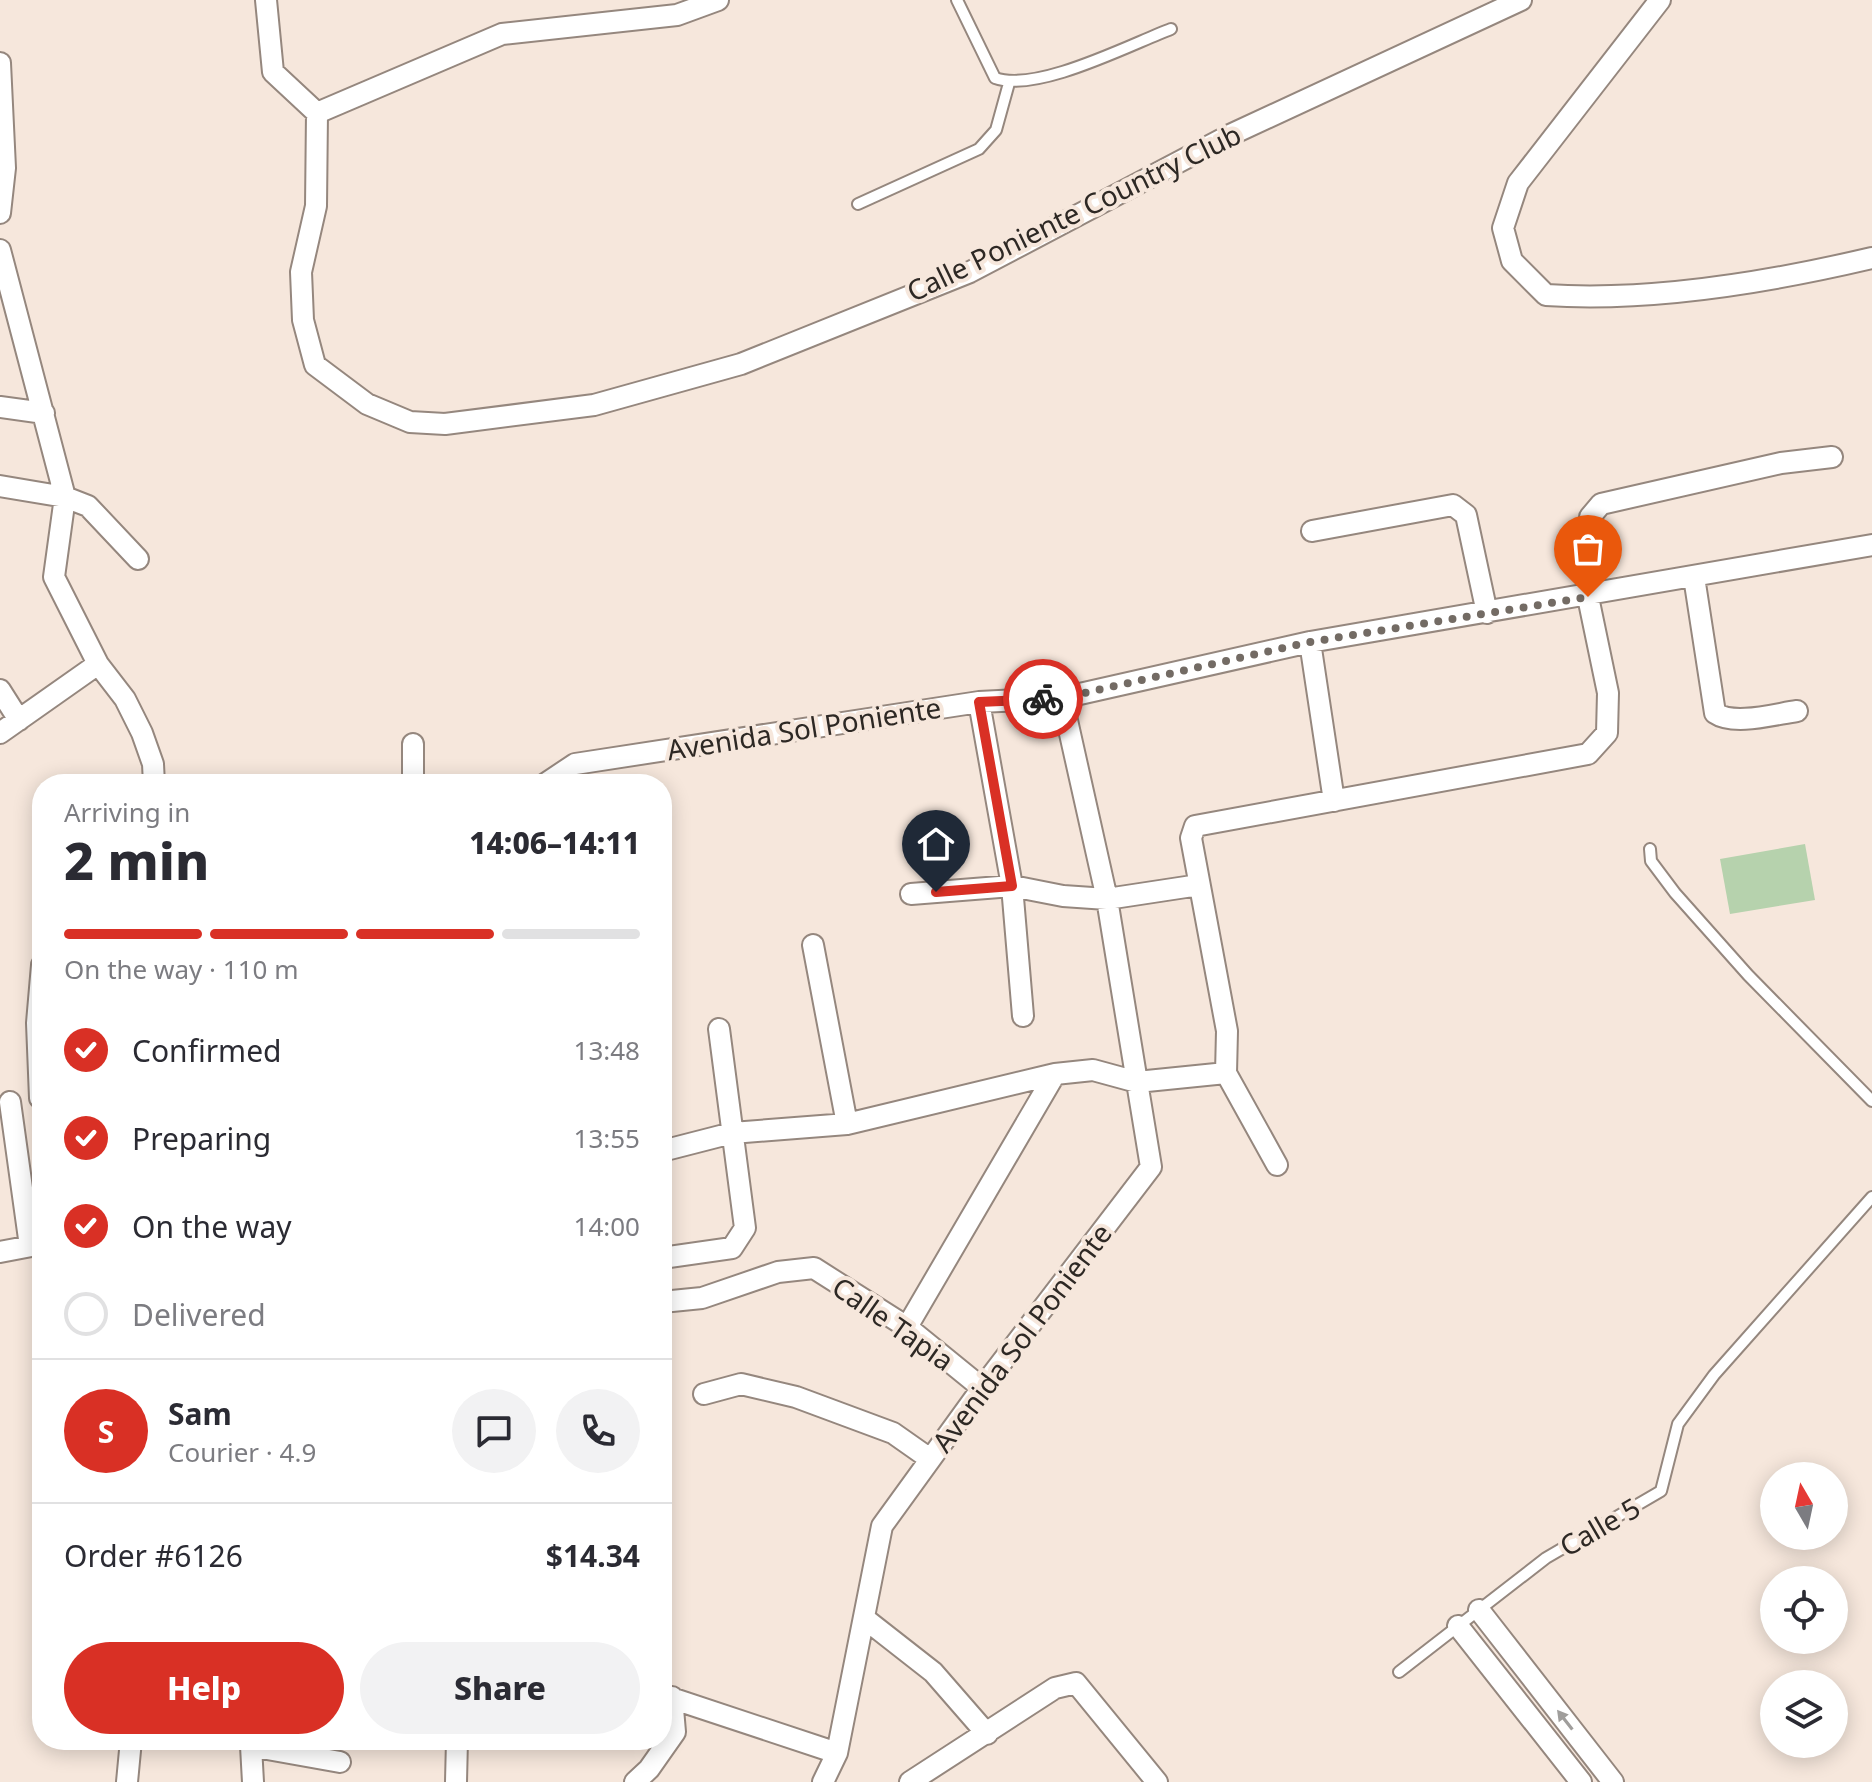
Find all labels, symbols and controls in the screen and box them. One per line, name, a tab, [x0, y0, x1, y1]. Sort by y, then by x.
street label: Calle Poniente Country Club	[900, 114, 1247, 310]
pin	[1554, 515, 1622, 597]
icon: bag	[1566, 527, 1610, 571]
courier	[1003, 659, 1083, 739]
icon: bike	[1021, 677, 1065, 721]
street label: Avenida Sol Poniente	[664, 688, 944, 768]
text: Arriving in	[64, 794, 190, 830]
pin	[902, 810, 970, 892]
text: 14:06–14:11	[469, 822, 640, 863]
icon: home	[914, 822, 958, 866]
text: 2 min	[64, 824, 209, 895]
text: On the way · 110 m	[64, 951, 298, 987]
icon: check	[64, 1028, 108, 1072]
text: Confirmed	[132, 1030, 282, 1071]
text: 13:48	[574, 1032, 640, 1068]
icon: check	[64, 1116, 108, 1160]
text: Preparing	[132, 1118, 271, 1159]
text: 13:55	[574, 1120, 640, 1156]
icon: check	[64, 1204, 108, 1248]
text: On the way	[132, 1206, 292, 1247]
text: 14:00	[574, 1208, 640, 1244]
street label: Avenida Sol Poniente	[923, 1215, 1120, 1459]
street label: Calle Tapia	[825, 1267, 962, 1379]
text: Delivered	[132, 1294, 266, 1335]
button: chat	[452, 1389, 536, 1473]
button: phone	[556, 1389, 640, 1473]
text: Sam	[168, 1393, 232, 1434]
text: S	[98, 1411, 114, 1452]
text: Courier · 4.9	[168, 1434, 316, 1470]
north arrow	[1760, 1462, 1848, 1550]
map controls	[1760, 1462, 1848, 1758]
street label: Calle 5	[1552, 1488, 1647, 1564]
text: Order #6126	[64, 1535, 243, 1576]
text: $14.34	[546, 1535, 640, 1576]
button: locate	[1760, 1566, 1848, 1654]
button: Help	[64, 1642, 344, 1734]
button: Share	[360, 1642, 640, 1734]
button: layers	[1760, 1670, 1848, 1758]
one-way arrow	[1557, 1710, 1573, 1731]

